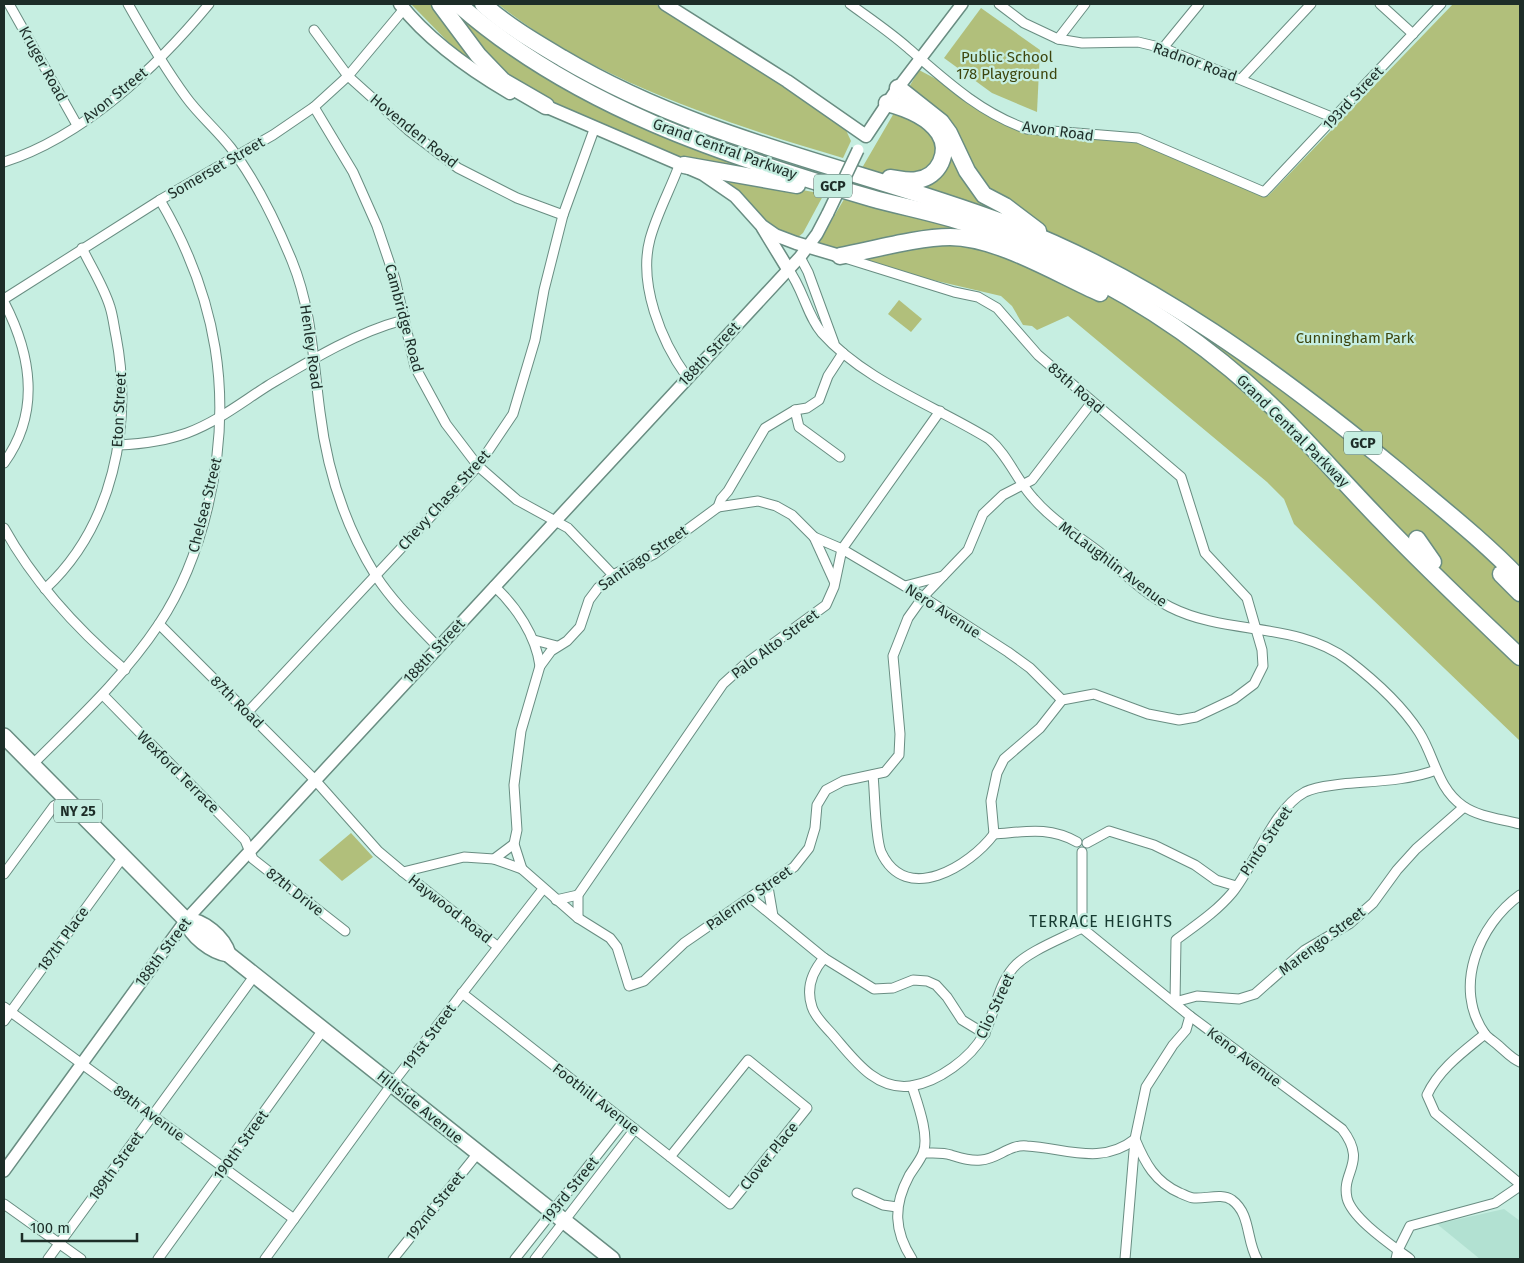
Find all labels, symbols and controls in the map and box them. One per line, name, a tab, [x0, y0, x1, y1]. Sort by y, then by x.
street label: Kruger Road	[15, 23, 71, 105]
street label: Radnor Road	[1151, 38, 1239, 86]
park label: Public School 178 Playground	[956, 48, 1058, 83]
street label: 193rd Street	[1319, 62, 1387, 134]
street label: Avon Street	[79, 63, 151, 127]
street label: Hovenden Road	[366, 90, 462, 172]
street label: Grand Central Parkway	[650, 115, 800, 184]
street label: Avon Road	[1021, 117, 1095, 145]
street label: Somerset Street	[164, 133, 268, 203]
road number: GCP	[814, 175, 852, 198]
street label: Cambridge Road	[381, 262, 427, 374]
street label: Henley Road	[296, 303, 326, 391]
street label: 188th Street	[674, 317, 744, 390]
park label: Cunningham Park	[1296, 329, 1415, 347]
street label: 85th Road	[1044, 359, 1108, 417]
street label: Eton Street	[108, 371, 130, 448]
street label: Grand Central Parkway	[1233, 371, 1354, 492]
road number: GCP	[1344, 432, 1382, 454]
street label: Chevy Chase Street	[394, 446, 494, 554]
street label: Chelsea Street	[184, 455, 226, 554]
street label: McLaughlin Avenue	[1055, 517, 1171, 611]
street label: Santiago Street	[595, 521, 692, 594]
street label: Nero Avenue	[902, 580, 984, 642]
street label: Palo Alto Street	[728, 605, 823, 683]
street label: 188th Street	[399, 614, 469, 687]
street label: 87th Road	[207, 672, 267, 732]
street label: Wexford Terrace	[133, 727, 223, 817]
road number: NY 25	[54, 799, 102, 822]
street label: Pinto Street	[1236, 802, 1296, 879]
street label: Palermo Street	[703, 861, 796, 934]
street label: 87th Drive	[263, 864, 327, 920]
street label: Haywood Road	[405, 871, 495, 947]
street label: Marengo Street	[1275, 902, 1369, 979]
street label: 187th Place	[34, 903, 92, 975]
district label: TERRACE HEIGHTS	[1029, 912, 1173, 931]
street label: 188th Street	[131, 913, 195, 990]
street label: Clio Street	[972, 970, 1018, 1042]
street label: 191st Street	[398, 1000, 460, 1073]
street label: Keno Avenue	[1203, 1023, 1285, 1091]
street label: Foothill Avenue	[549, 1059, 643, 1139]
street label: Hillside Avenue	[373, 1067, 467, 1147]
street label: 89th Avenue	[110, 1081, 188, 1145]
street label: 190th Street	[210, 1106, 273, 1183]
street label: Clover Place	[736, 1118, 802, 1194]
street label: 189th Street	[85, 1127, 148, 1204]
street label: 193rd Street	[538, 1153, 603, 1227]
street label: 192nd Street	[402, 1167, 469, 1244]
scale bar	[22, 1210, 138, 1242]
text: 100 m	[30, 1219, 70, 1237]

